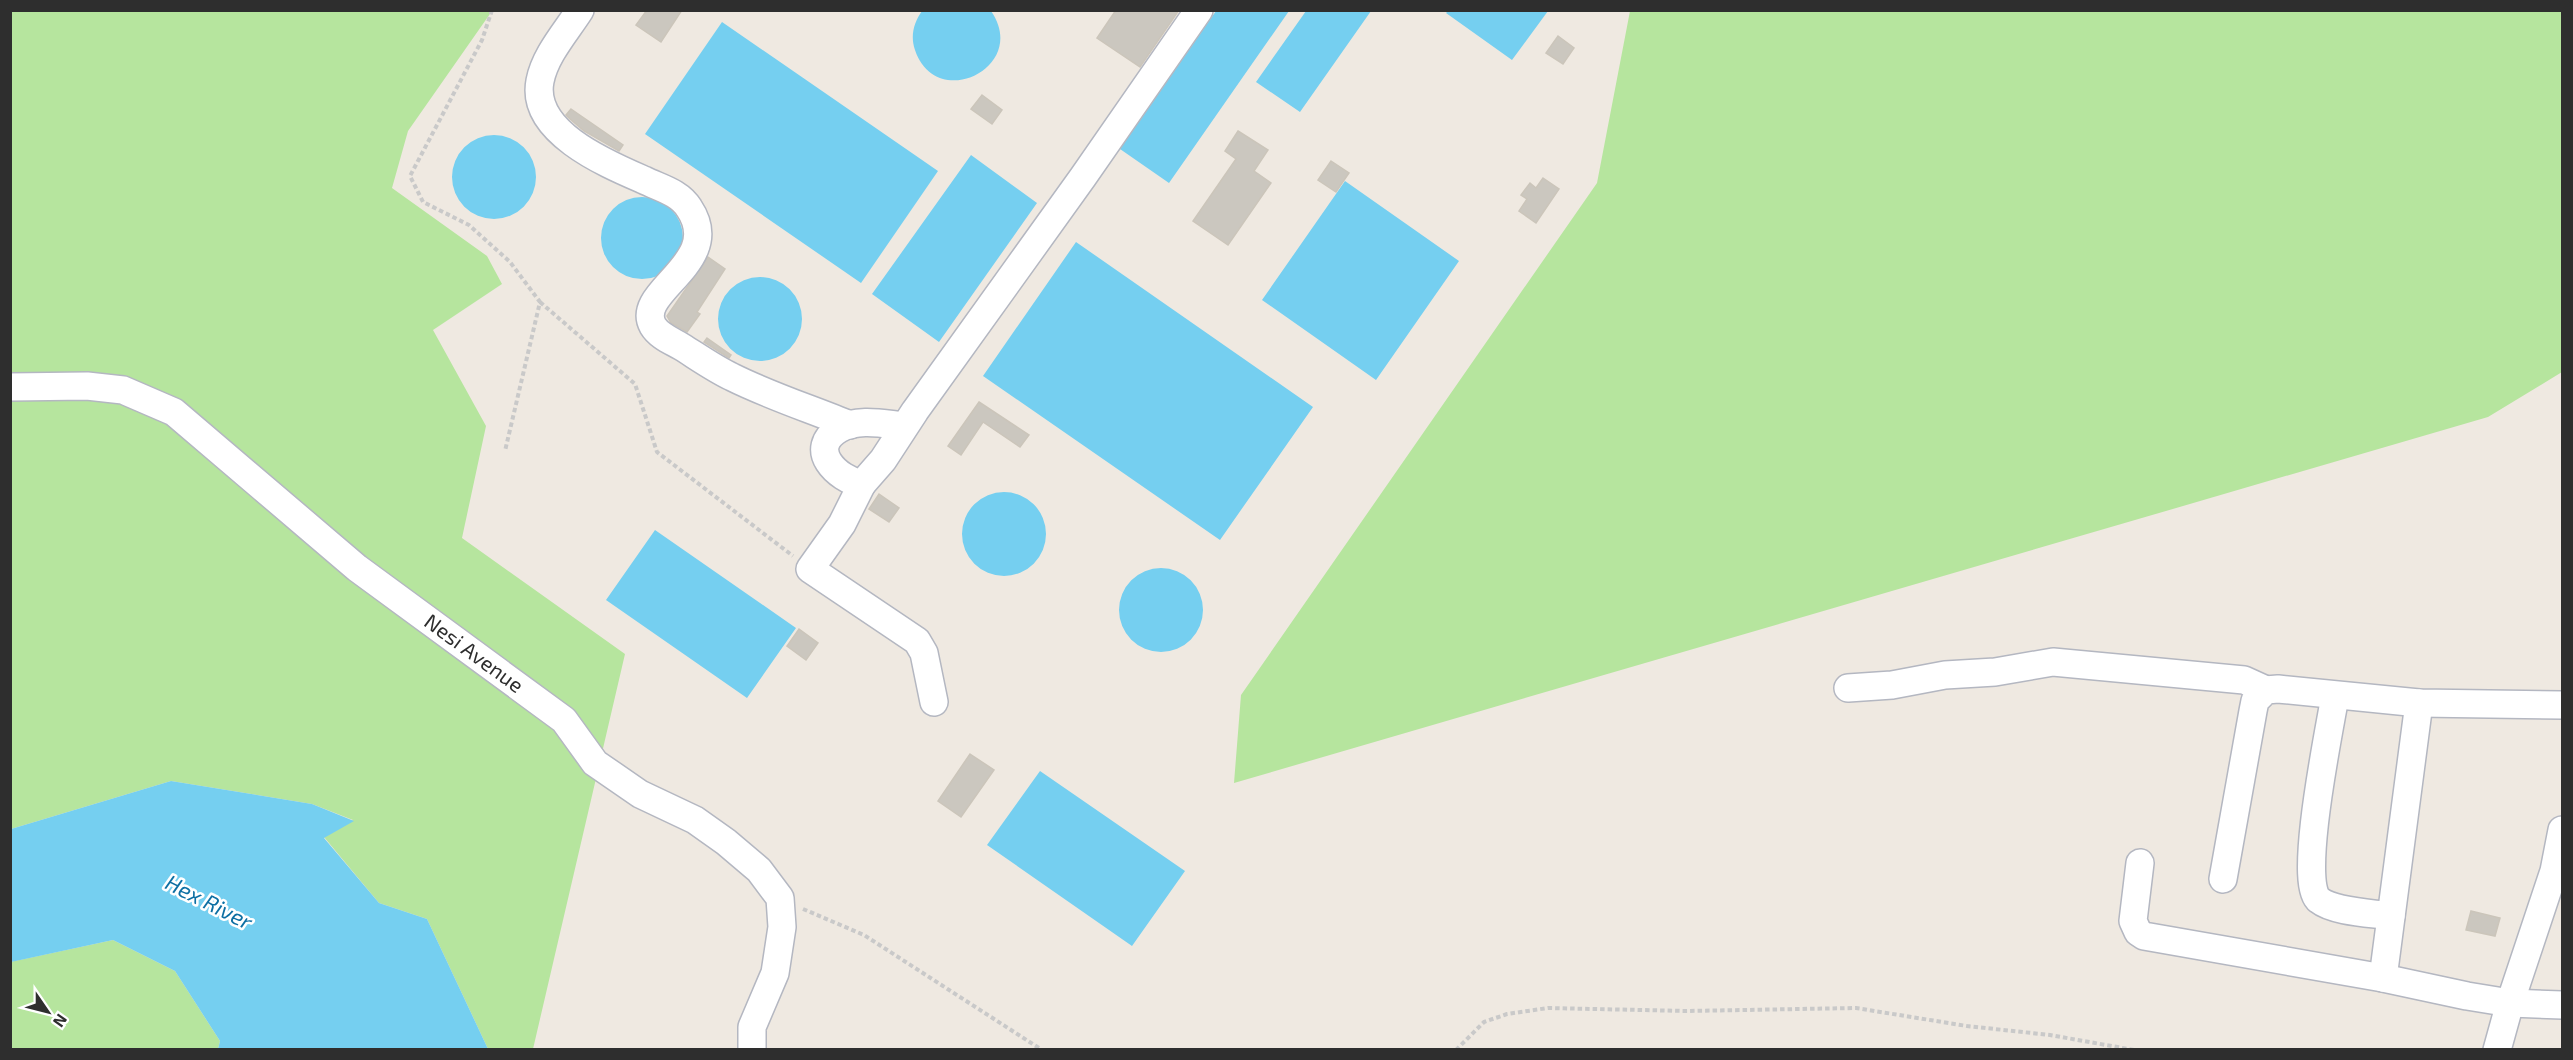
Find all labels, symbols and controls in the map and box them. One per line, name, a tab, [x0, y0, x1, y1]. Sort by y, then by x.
street label: Nesi Avenue	[420, 608, 529, 697]
water label: Hex River	[162, 868, 258, 935]
north arrow	[18, 982, 78, 1042]
text: N	[50, 1011, 72, 1031]

